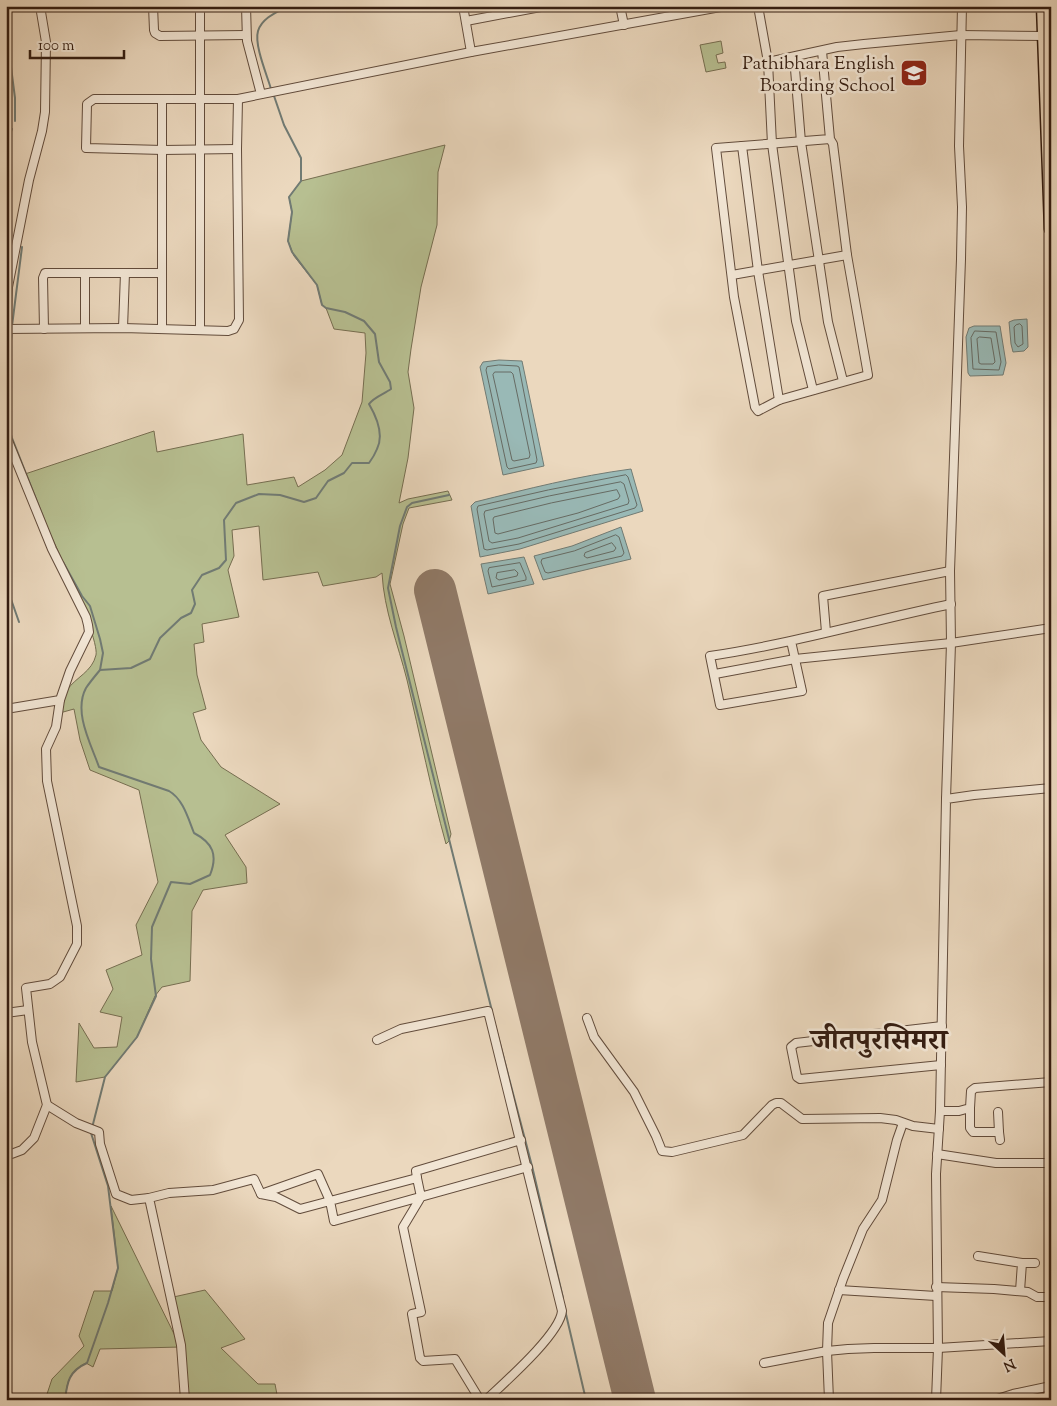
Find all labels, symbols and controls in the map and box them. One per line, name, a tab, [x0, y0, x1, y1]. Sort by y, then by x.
scale bar	[30, 28, 124, 60]
text: 100 m	[38, 36, 75, 57]
place label: Pathibhara English Boarding School	[742, 51, 895, 100]
school or university icon: Pathibhara English Boarding School	[899, 58, 929, 88]
district label: जीतपुरसिमरा	[809, 1021, 950, 1063]
north arrow	[980, 1328, 1030, 1378]
text: N	[999, 1352, 1018, 1375]

